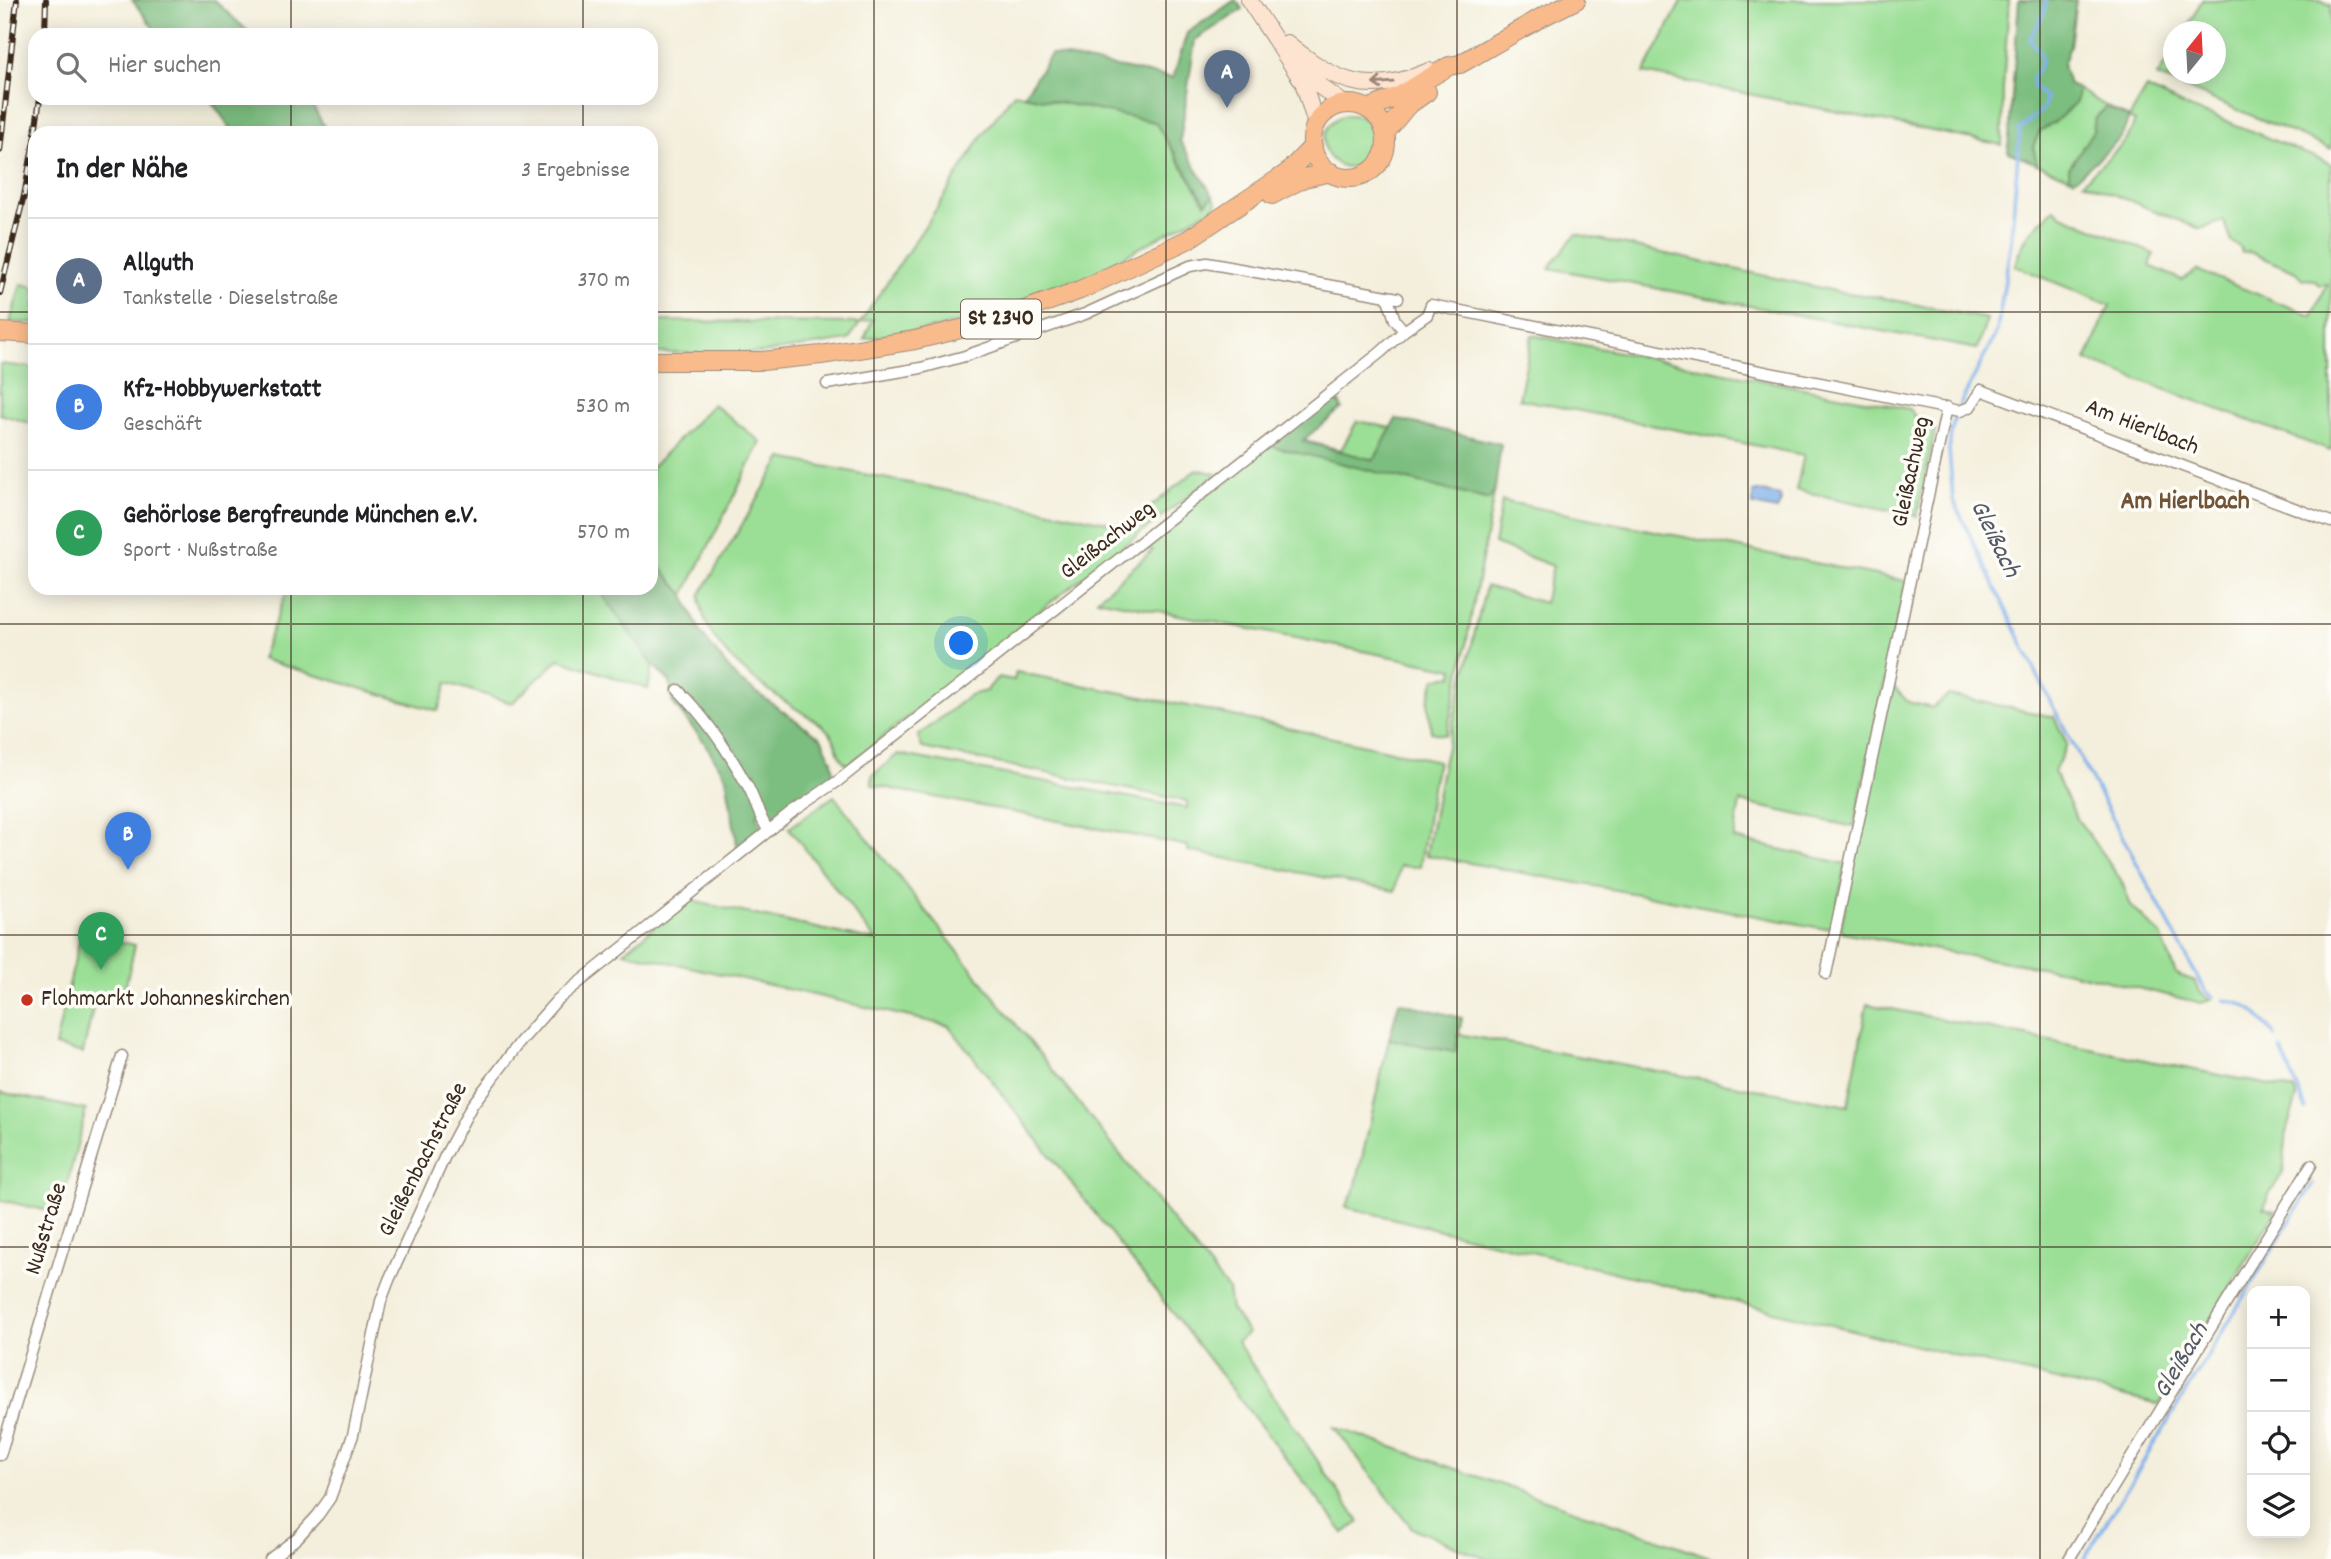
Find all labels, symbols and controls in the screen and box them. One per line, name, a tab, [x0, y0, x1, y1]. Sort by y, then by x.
north arrow	[2163, 21, 2226, 84]
search box	[28, 28, 658, 105]
icon: search	[52, 48, 90, 86]
text: Hier suchen	[108, 48, 221, 85]
pin: A	[1204, 50, 1250, 108]
one-way arrow	[1372, 77, 1395, 90]
text: In der Nähe	[56, 150, 188, 193]
text: 3 Ergebnisse	[521, 155, 630, 188]
text: Allguth	[123, 246, 194, 283]
text: A	[73, 265, 85, 298]
text: 370 m	[577, 265, 630, 298]
text: Tankstelle · Dieselstraße	[123, 283, 338, 316]
road number: St 2340	[961, 300, 1041, 338]
text: Kfz-Hobbywerkstatt	[123, 372, 321, 409]
text: B	[74, 391, 84, 424]
text: 530 m	[576, 391, 630, 424]
street label: Am Hierlbach	[2080, 391, 2204, 465]
text: Geschäft	[123, 409, 202, 442]
street label: Gleißachweg	[1884, 413, 1940, 531]
district label: Am Hierlbach	[2120, 484, 2250, 521]
street label: Gleißachweg	[1053, 493, 1163, 589]
water label: Gleißach	[1959, 494, 2029, 585]
text: Gehörlose Bergfreunde München e.V.	[123, 498, 477, 535]
text: C	[73, 517, 85, 550]
text: 570 m	[577, 517, 630, 550]
text: Sport · Nußstraße	[123, 535, 278, 568]
your location	[944, 626, 978, 660]
pin: B	[105, 812, 151, 870]
pin: C	[78, 912, 124, 970]
place label: Flohmarkt Johanneskirchen	[41, 983, 290, 1017]
marker: Flohmarkt Johanneskirchen	[19, 992, 35, 1008]
street label: Gleißenbachstraße	[370, 1077, 478, 1243]
street label: Nußstraße	[17, 1179, 77, 1279]
map controls	[2247, 1286, 2310, 1538]
button: +	[2247, 1286, 2310, 1349]
water label: Gleißach	[2145, 1315, 2220, 1406]
button: −	[2247, 1349, 2310, 1412]
button: locate	[2247, 1412, 2310, 1475]
button: layers	[2247, 1475, 2310, 1538]

